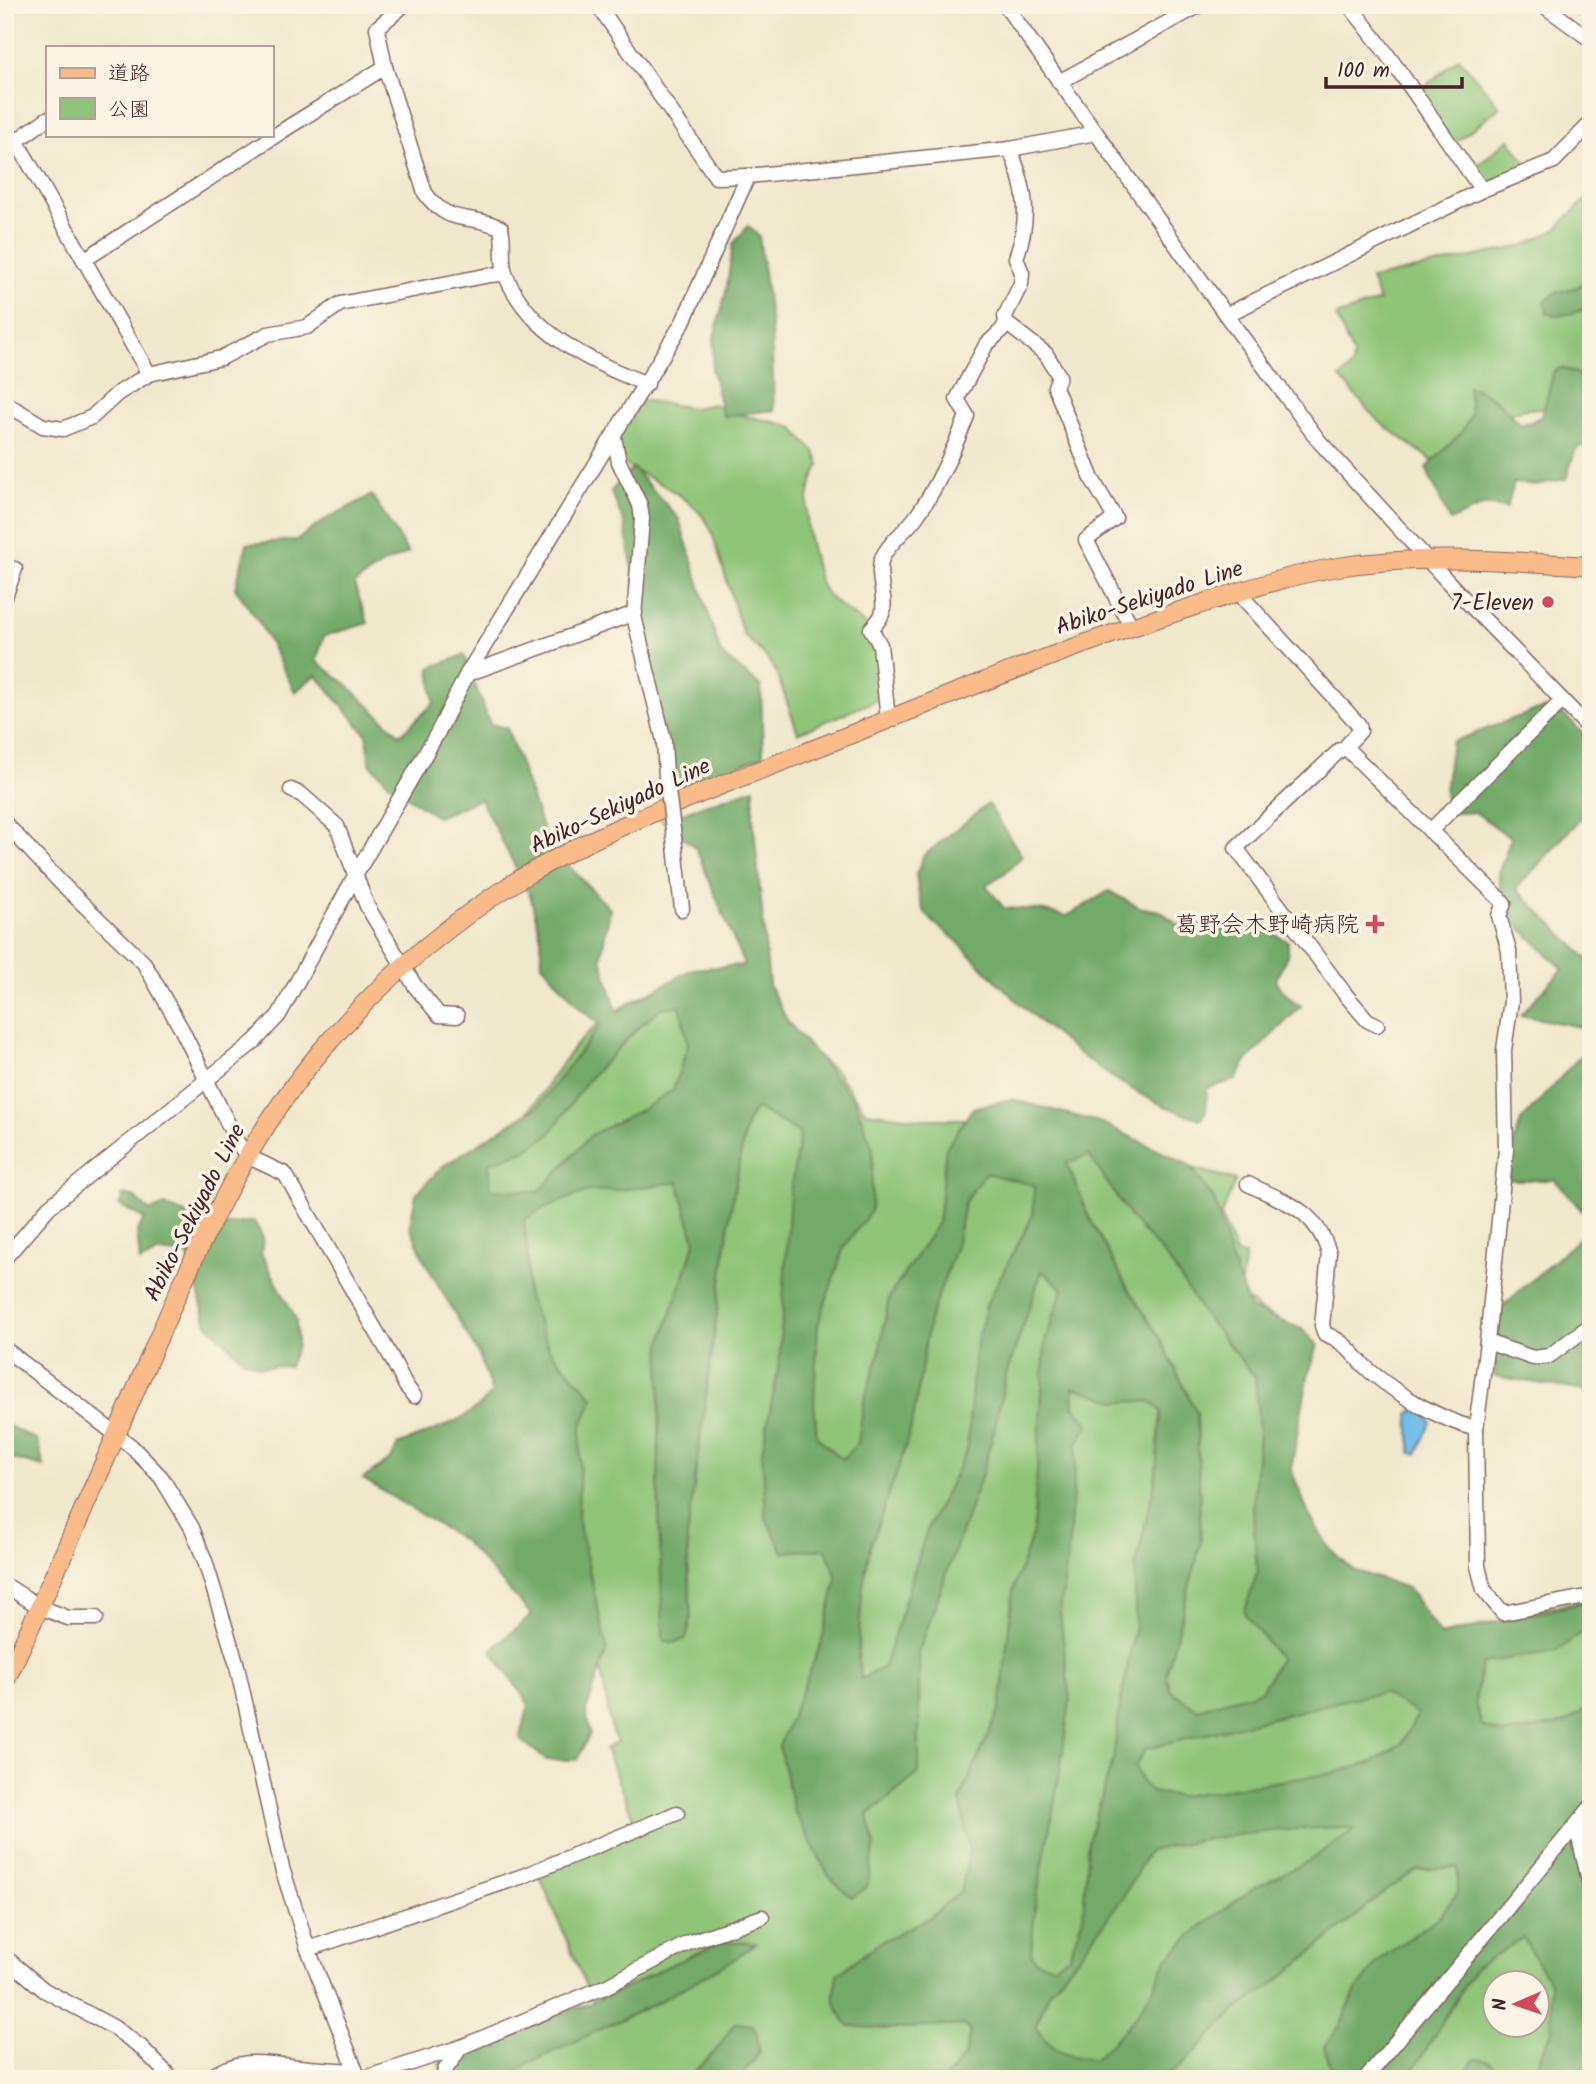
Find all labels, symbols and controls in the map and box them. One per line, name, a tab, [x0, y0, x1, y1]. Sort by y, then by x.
legend	[46, 46, 273, 136]
scale bar	[1326, 46, 1463, 90]
text: 100 m	[1337, 55, 1390, 88]
text: 道路	[108, 58, 150, 91]
text: 公園	[108, 94, 150, 127]
street label: Abiko-Sekiyado Line	[1051, 552, 1248, 646]
place label: 7-Eleven	[1451, 586, 1534, 622]
marker: 7-Eleven	[1540, 594, 1556, 610]
street label: Abiko-Sekiyado Line	[525, 749, 717, 864]
place label: 葛野会木野崎病院	[1175, 908, 1359, 944]
marker: 葛野会木野崎病院	[1365, 914, 1385, 934]
street label: Abiko-Sekiyado Line	[135, 1118, 256, 1308]
north arrow	[1480, 1968, 1550, 2038]
text: N	[1486, 1998, 1516, 2011]

